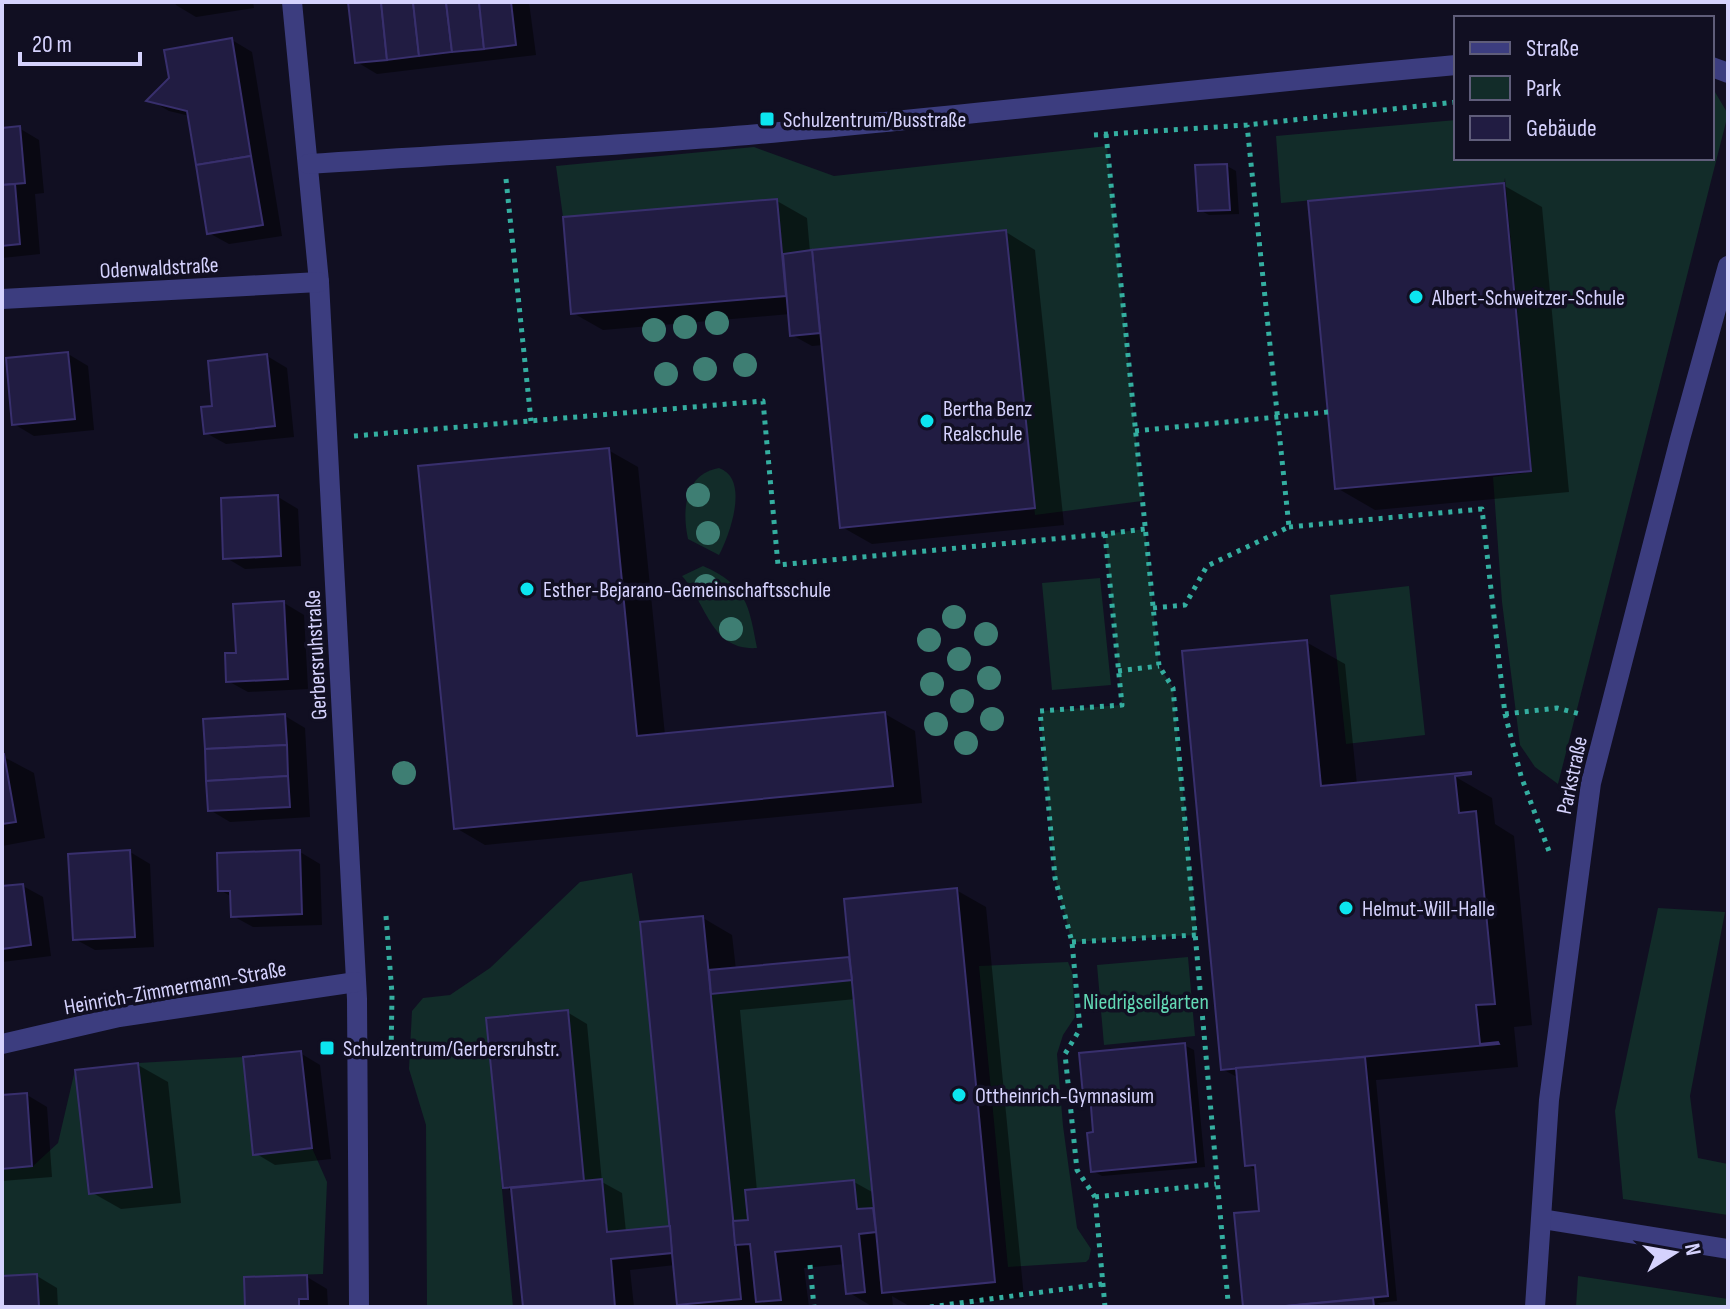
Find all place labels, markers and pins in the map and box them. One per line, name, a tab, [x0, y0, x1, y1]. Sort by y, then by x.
place label: Schulzentrum/Busstraße	[783, 107, 966, 134]
marker: Schulzentrum/Busstraße	[758, 110, 776, 128]
place label: Albert-Schweitzer-Schule	[1431, 285, 1625, 312]
marker: Albert-Schweitzer-Schule	[1407, 288, 1425, 306]
place label: Bertha Benz Realschule	[943, 396, 1032, 448]
marker: Bertha Benz Realschule	[918, 412, 936, 430]
place label: Esther-Bejarano-Gemeinschaftsschule	[543, 577, 831, 604]
marker: Esther-Bejarano-Gemeinschaftsschule	[518, 580, 536, 598]
place label: Helmut-Will-Halle	[1362, 896, 1495, 923]
marker: Helmut-Will-Halle	[1337, 899, 1355, 917]
place label: Schulzentrum/Gerbersruhstr.	[343, 1036, 559, 1063]
marker: Schulzentrum/Gerbersruhstr.	[318, 1039, 336, 1057]
place label: Ottheinrich-Gymnasium	[975, 1083, 1154, 1110]
marker: Ottheinrich-Gymnasium	[950, 1086, 968, 1104]

